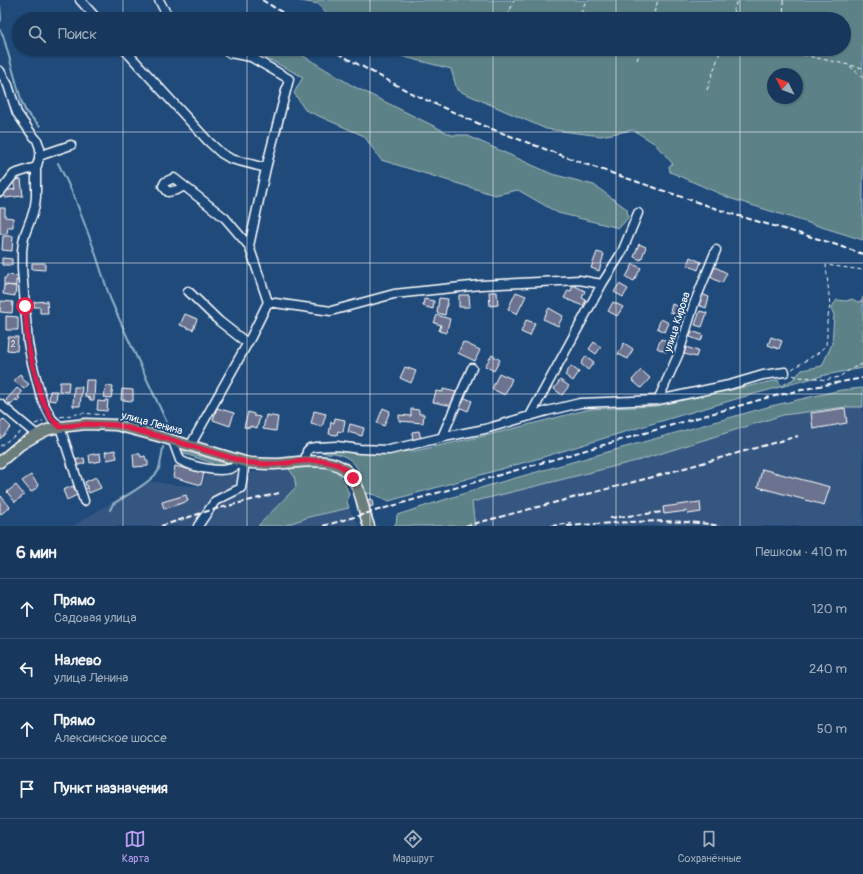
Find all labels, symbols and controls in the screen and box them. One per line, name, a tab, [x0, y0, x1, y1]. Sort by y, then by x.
search box	[12, 12, 851, 56]
icon: search	[26, 23, 48, 45]
text: Поиск	[58, 25, 97, 44]
north arrow	[767, 68, 803, 104]
street label: улица Кирова	[661, 290, 693, 355]
route start	[16, 297, 34, 315]
house number: 2	[10, 339, 16, 350]
street label: улица Ленина	[119, 408, 184, 437]
route end	[344, 469, 362, 487]
text: 6 мин	[16, 542, 57, 563]
text: Пешком · 410 m	[756, 544, 847, 560]
text: Прямо	[54, 591, 95, 610]
icon: ahead	[16, 598, 38, 620]
text: 120 m	[811, 601, 847, 617]
text: Садовая улица	[54, 610, 137, 626]
text: Налево	[54, 651, 101, 670]
icon: left	[16, 658, 38, 680]
text: 240 m	[809, 661, 847, 677]
text: улица Ленина	[54, 670, 128, 686]
text: Прямо	[54, 711, 95, 730]
icon: ahead	[16, 718, 38, 740]
text: 50 m	[817, 721, 847, 737]
text: Алексинское шоссе	[54, 730, 167, 746]
icon: arrive	[16, 778, 38, 800]
text: Пункт назначения	[54, 779, 168, 798]
tab: Карта	[122, 828, 149, 865]
tab: Маршрут	[393, 828, 434, 865]
tab: Сохранённые	[678, 828, 741, 865]

